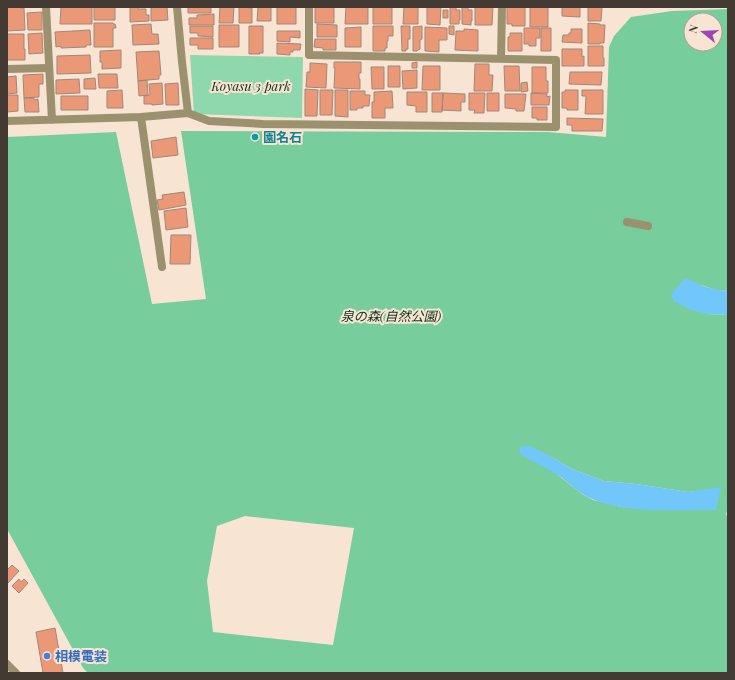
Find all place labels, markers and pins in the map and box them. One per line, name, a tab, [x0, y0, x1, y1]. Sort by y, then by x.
place label: 園名石	[263, 128, 302, 145]
marker: 園名石	[250, 132, 260, 142]
place label: 相模電装	[55, 647, 107, 664]
marker: 相模電装	[42, 651, 52, 661]

